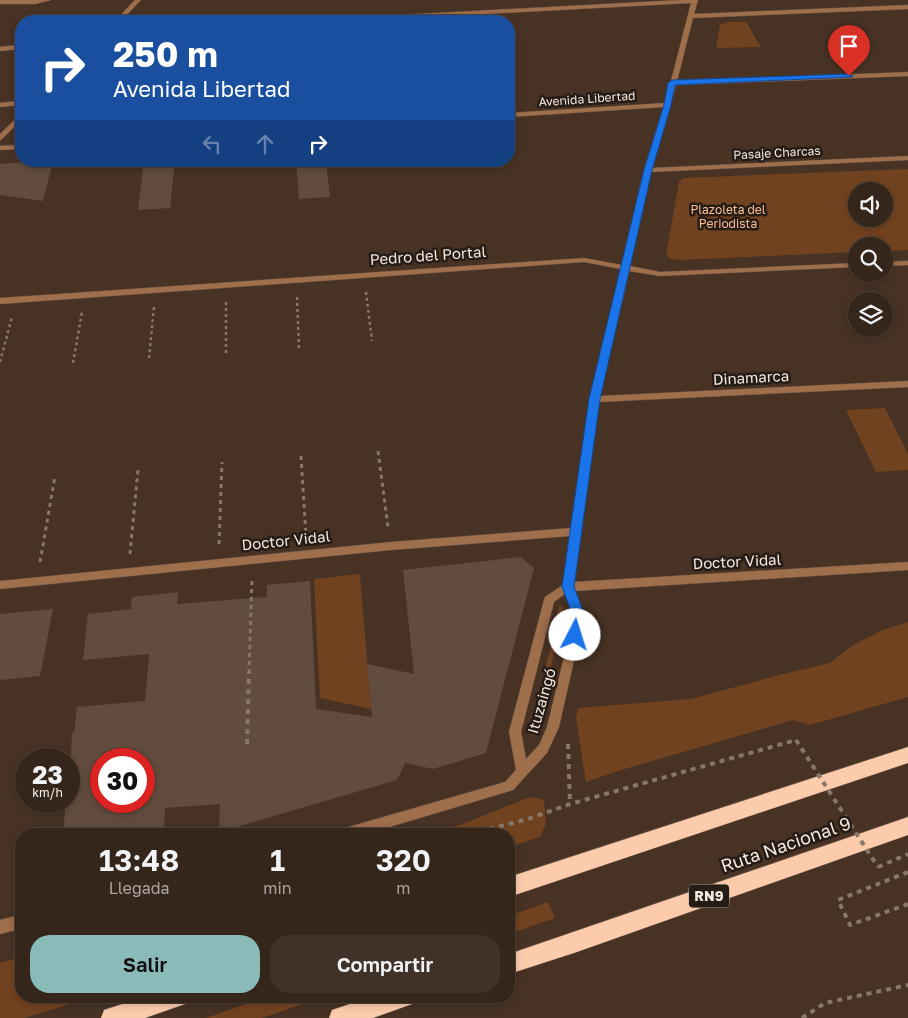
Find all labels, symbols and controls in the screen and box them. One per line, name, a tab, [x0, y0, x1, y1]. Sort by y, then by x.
pin	[828, 25, 870, 76]
icon: arrive	[835, 32, 863, 60]
text: 250 m	[113, 33, 218, 75]
icon: right	[30, 35, 95, 100]
text: Avenida Libertad	[113, 75, 290, 102]
street label: Avenida Libertad	[538, 88, 636, 109]
icon: left	[198, 130, 226, 158]
icon: ahead	[251, 130, 279, 158]
icon: right	[304, 130, 332, 158]
street label: Pasaje Charcas	[733, 143, 821, 162]
map controls	[848, 182, 893, 337]
button: sound	[848, 182, 893, 227]
park label: Plazoleta del Periodista	[690, 202, 766, 231]
button: search	[848, 237, 893, 282]
street label: Pedro del Portal	[369, 242, 487, 268]
button: layers	[848, 292, 893, 337]
street label: Dinamarca	[712, 366, 790, 388]
street label: Doctor Vidal	[241, 526, 331, 554]
street label: Doctor Vidal	[692, 550, 782, 572]
position arrow	[548, 608, 600, 660]
street label: Ituzaingó	[523, 666, 559, 736]
speed limit sign: 30	[90, 748, 155, 813]
text: 23	[32, 759, 63, 790]
text: km/h	[32, 785, 63, 800]
street label: Ruta Nacional 9	[718, 811, 854, 877]
text: 13:48	[99, 842, 179, 878]
text: 1	[270, 842, 285, 878]
text: 320	[376, 842, 431, 878]
text: Llegada	[109, 878, 170, 898]
text: min	[263, 878, 292, 898]
text: m	[396, 878, 410, 898]
road number: RN9	[689, 884, 729, 908]
button: Salir	[30, 935, 260, 993]
button: Compartir	[270, 935, 500, 993]

